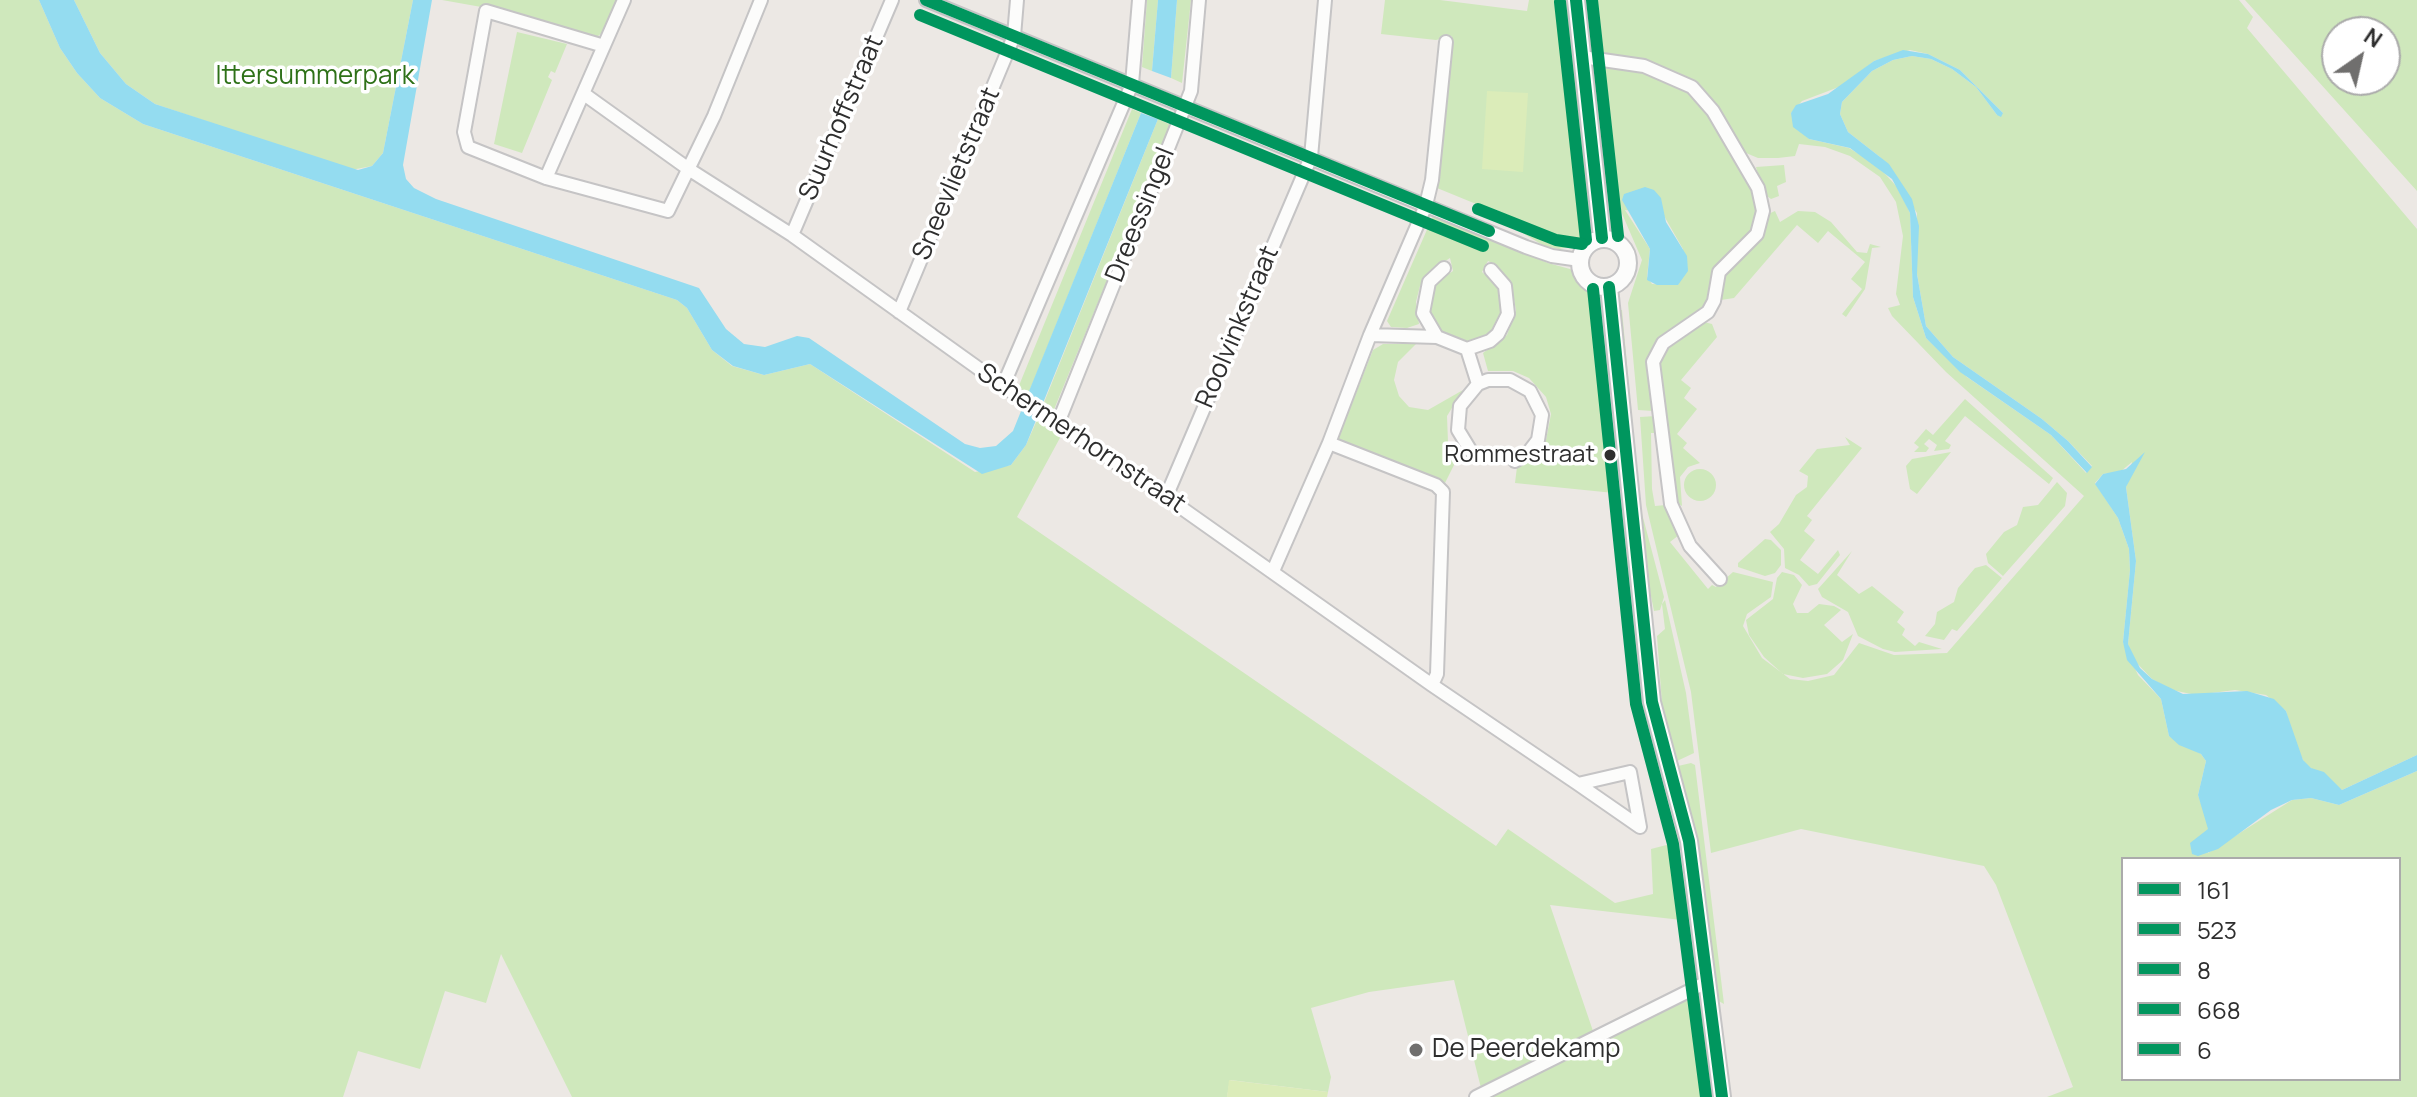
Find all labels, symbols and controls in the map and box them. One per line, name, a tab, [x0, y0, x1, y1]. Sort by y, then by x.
north arrow	[2321, 16, 2401, 96]
text: N	[2358, 21, 2388, 55]
street label: Suurhoffstraat	[793, 31, 891, 205]
park label: Ittersummerpark	[215, 61, 415, 93]
street label: Sneevlietstraat	[907, 83, 1007, 265]
street label: Dreessingel	[1100, 143, 1182, 287]
street label: Roolvinkstraat	[1190, 241, 1286, 413]
street label: Schermerhornstraat	[971, 358, 1191, 520]
place label: Rommestraat	[1444, 441, 1595, 469]
marker: Rommestraat	[1602, 447, 1618, 463]
legend	[2121, 857, 2401, 1081]
text: 161	[2197, 873, 2230, 906]
text: 523	[2197, 913, 2237, 946]
text: 8	[2197, 953, 2211, 986]
text: 668	[2197, 993, 2241, 1026]
text: 6	[2197, 1033, 2212, 1066]
place label: De Peerdekamp	[1432, 1034, 1620, 1066]
marker: De Peerdekamp	[1407, 1041, 1425, 1059]

